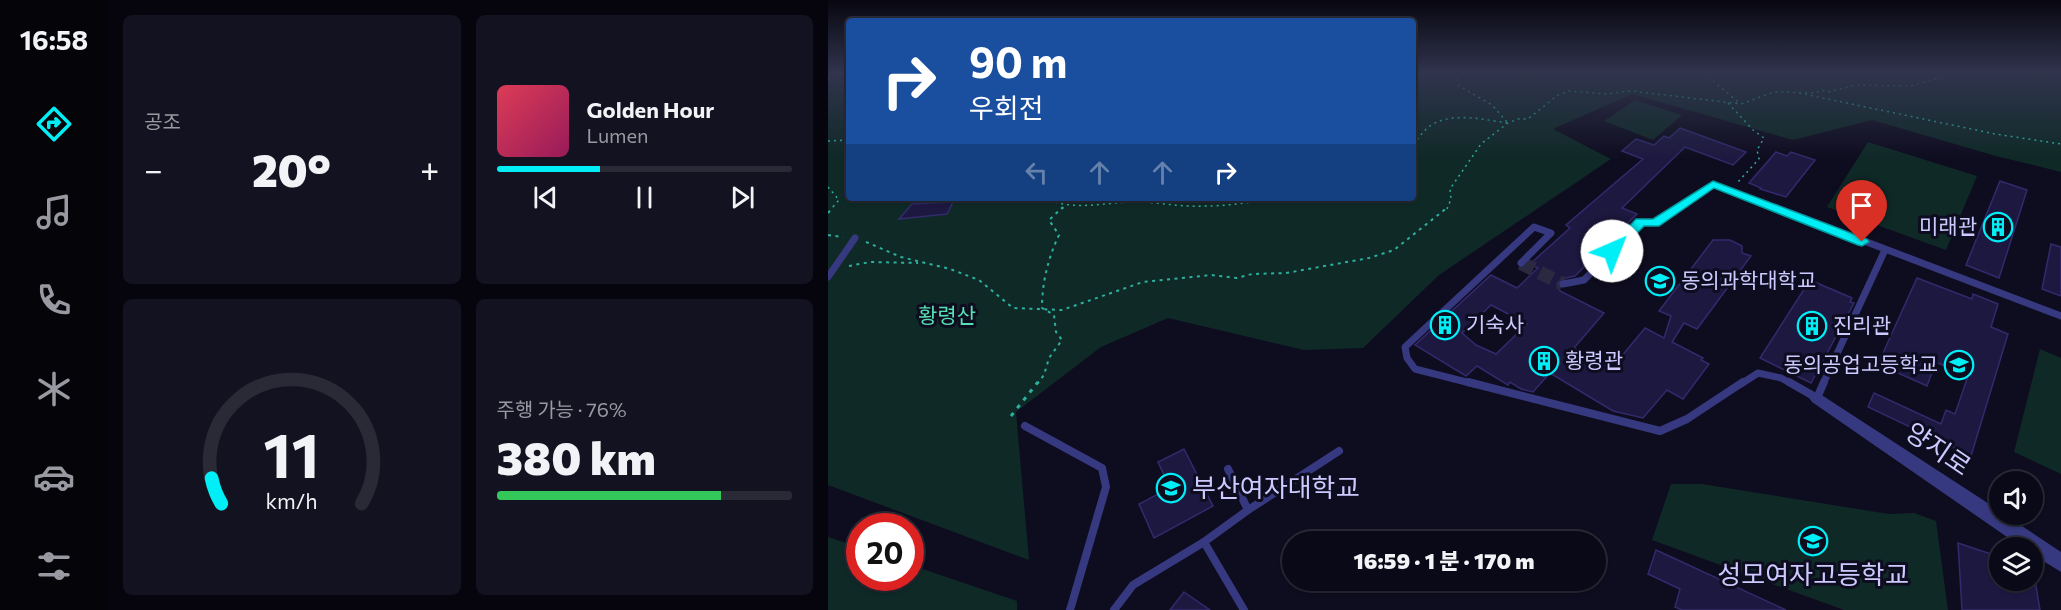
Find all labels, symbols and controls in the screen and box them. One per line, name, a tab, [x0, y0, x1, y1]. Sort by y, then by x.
text: 16:58	[20, 23, 88, 56]
text: 90 m	[969, 35, 1068, 87]
icon: right	[870, 42, 948, 120]
text: 우회전	[969, 91, 1044, 124]
text: Golden Hour	[587, 96, 714, 123]
icon: directions	[33, 103, 75, 145]
text: 공조	[144, 109, 181, 133]
text: Lumen	[587, 123, 649, 147]
text: 20°	[252, 141, 331, 196]
text: −	[144, 148, 163, 189]
text: +	[420, 148, 440, 189]
icon: left	[1020, 156, 1053, 189]
icon: ahead	[1083, 156, 1116, 189]
icon: ahead	[1146, 156, 1179, 189]
icon: right	[1209, 156, 1242, 189]
pin	[1836, 180, 1887, 242]
icon: previous	[529, 181, 562, 214]
icon: pause	[628, 181, 661, 214]
icon: next	[726, 181, 759, 214]
icon: arrive	[1845, 189, 1878, 222]
icon: music	[33, 191, 75, 233]
building icon: 미래관	[1982, 211, 2014, 243]
place label: 미래관	[1919, 213, 1977, 238]
position arrow	[1580, 219, 1644, 283]
school or university icon: 동의과학대학교	[1644, 265, 1676, 297]
place label: 동의과학대학교	[1681, 267, 1816, 292]
icon: phone	[33, 279, 75, 321]
park label: 황령산	[918, 302, 976, 327]
building icon: 기숙사	[1429, 309, 1461, 341]
building icon: 진리관	[1796, 310, 1828, 342]
place label: 기숙사	[1466, 311, 1524, 336]
place label: 진리관	[1833, 312, 1891, 337]
building icon: 황령관	[1528, 345, 1560, 377]
place label: 황령관	[1565, 347, 1623, 372]
school or university icon: 동의공업고등학교	[1943, 349, 1975, 381]
place label: 동의공업고등학교	[1783, 351, 1938, 376]
icon: climate	[33, 368, 75, 410]
text: 주행 가능 · 76%	[497, 397, 627, 421]
text: 11	[264, 415, 320, 491]
street label: 양지로	[1900, 415, 1977, 481]
text: 380 km	[497, 429, 656, 484]
icon: car	[33, 456, 75, 498]
place label: 부산여자대학교	[1192, 471, 1359, 502]
map controls	[1989, 471, 2043, 591]
button: sound	[1989, 471, 2043, 525]
school or university icon: 부산여자대학교	[1155, 472, 1187, 504]
text: km/h	[266, 487, 318, 513]
speed limit sign: 20	[846, 513, 924, 591]
school or university icon: 성모여자고등학교	[1797, 525, 1829, 557]
button: layers	[1989, 537, 2043, 591]
icon: filters	[33, 545, 75, 587]
text: 16:59 · 1 분 · 170 m	[1353, 547, 1535, 574]
place label: 성모여자고등학교	[1717, 558, 1909, 589]

